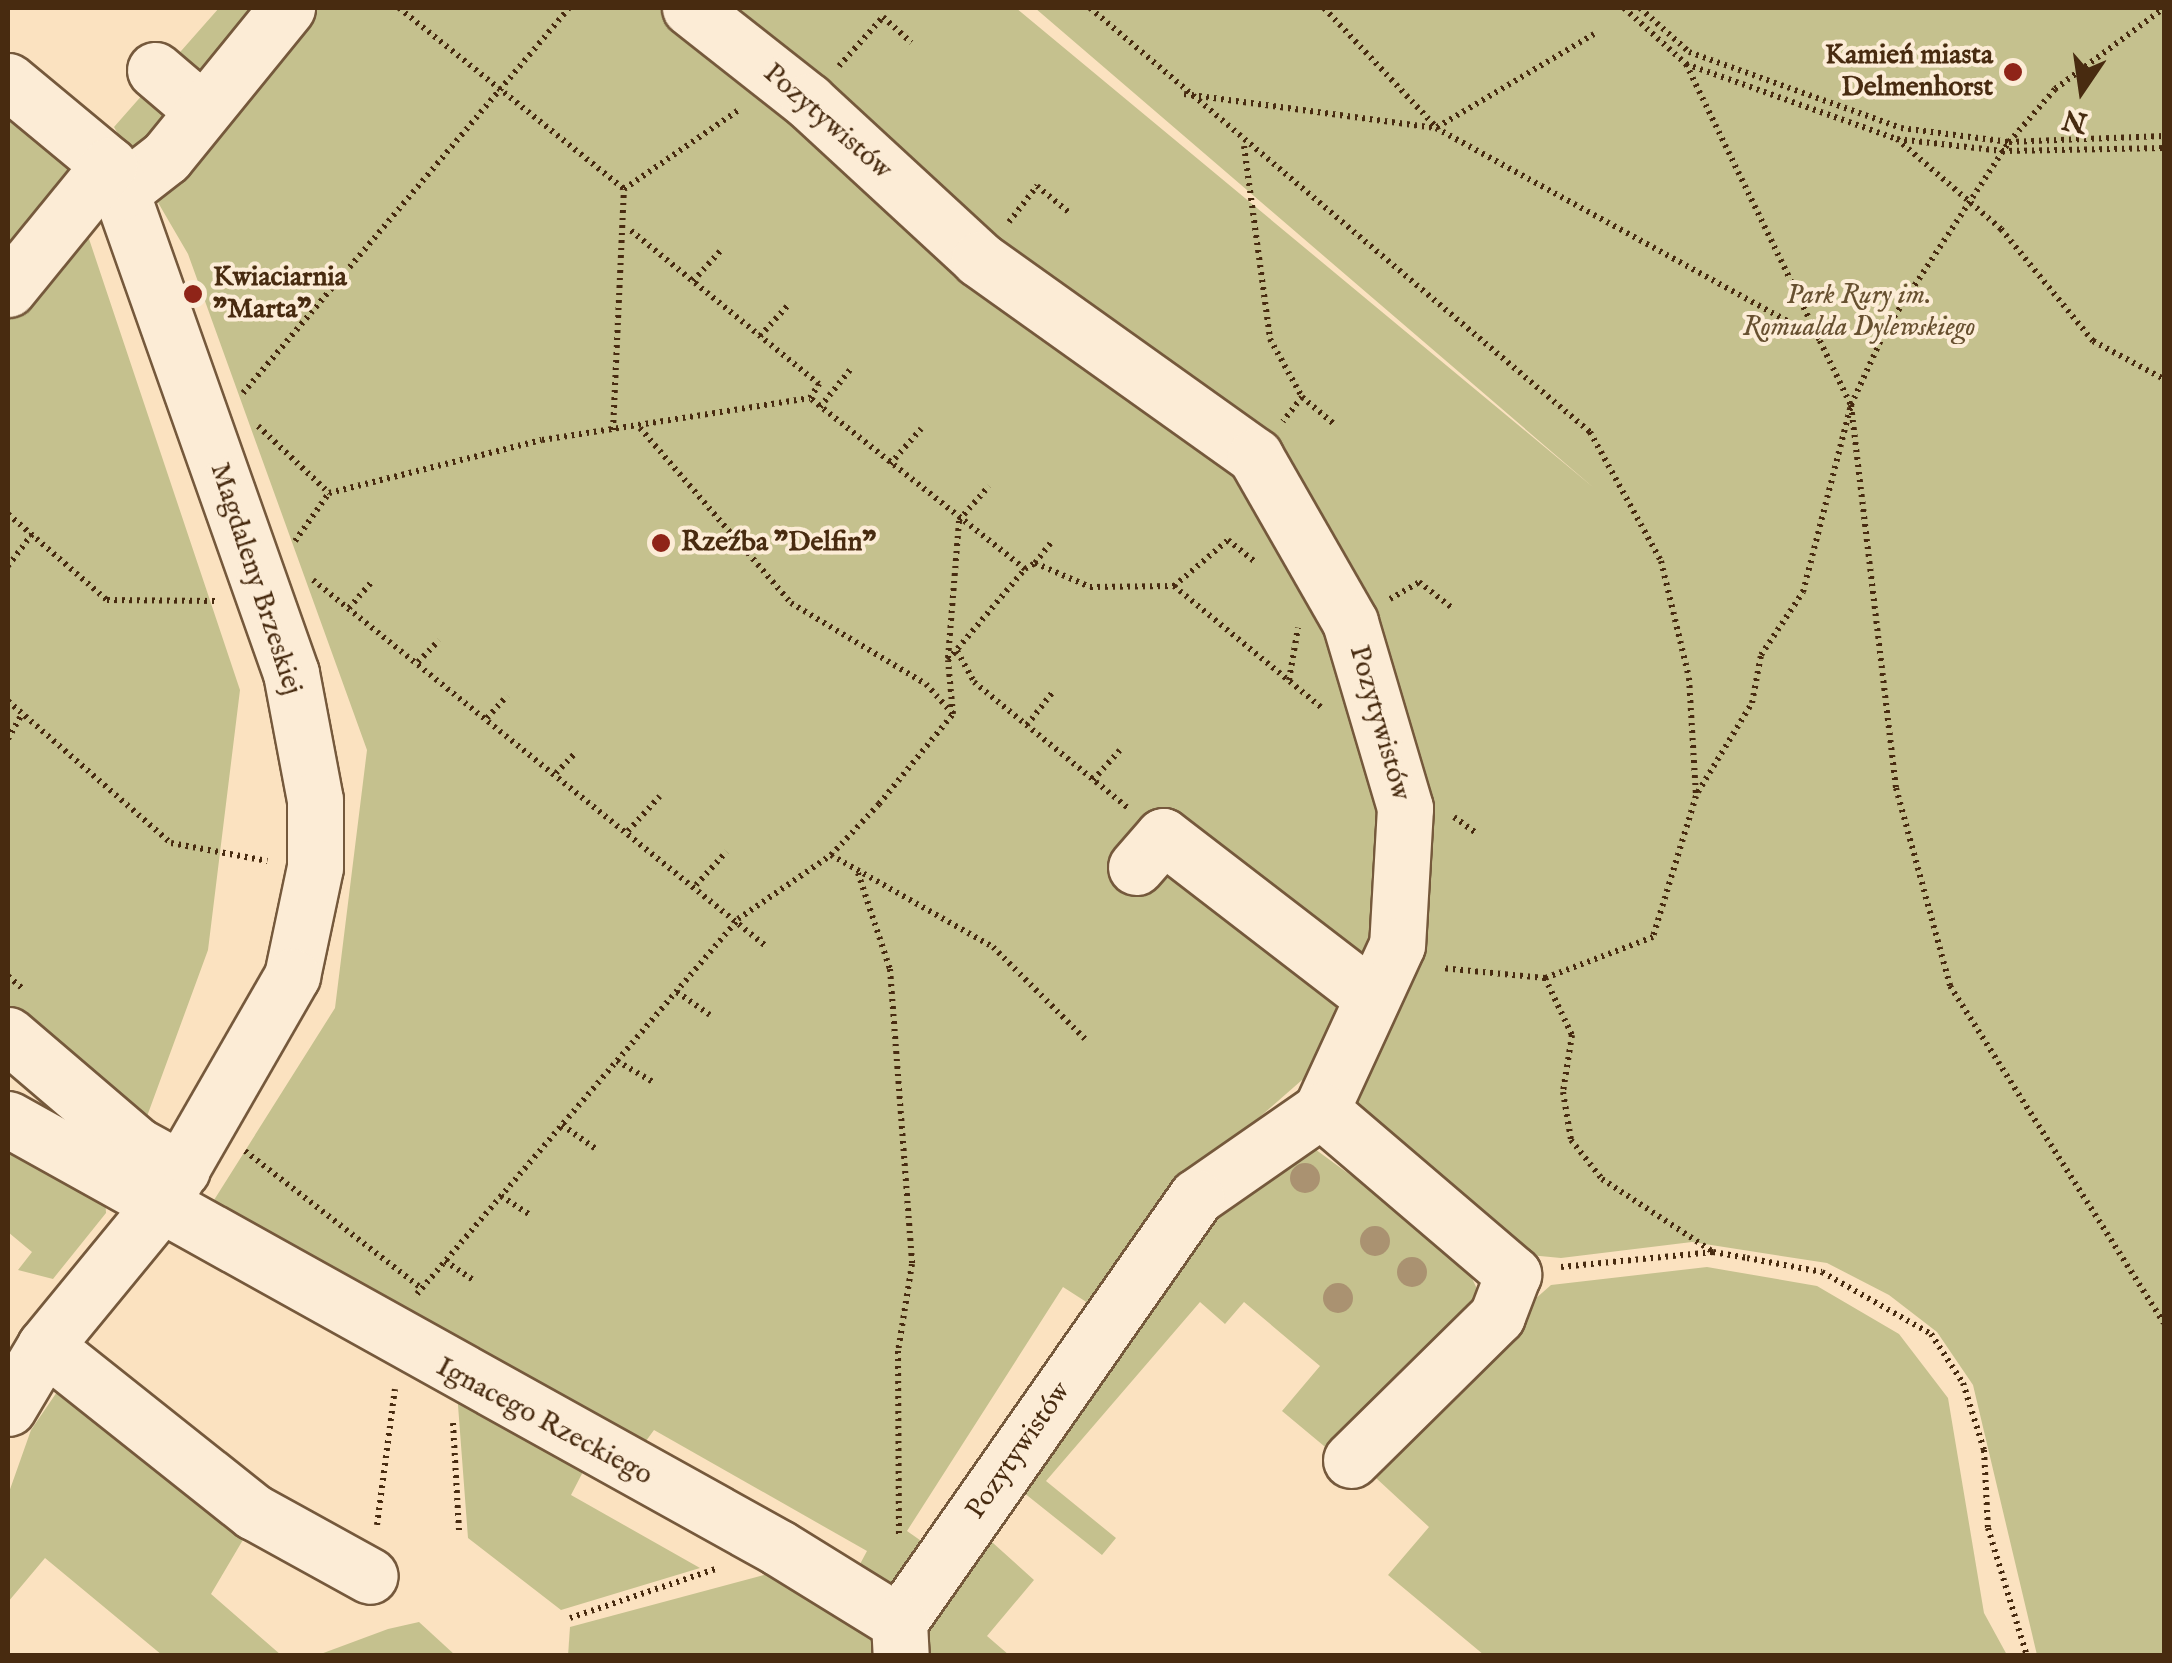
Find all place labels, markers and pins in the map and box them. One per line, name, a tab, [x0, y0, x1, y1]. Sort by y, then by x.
place label: Kamień miasta Delmenhorst	[1825, 39, 1993, 105]
marker: Kamień miasta Delmenhorst	[2002, 61, 2024, 83]
place label: Kwiaciarnia "Marta"	[213, 261, 347, 327]
marker: Kwiaciarnia "Marta"	[182, 283, 204, 305]
place label: Rzeźba "Delfin"	[681, 526, 876, 560]
marker: Rzeźba "Delfin"	[650, 532, 672, 554]

